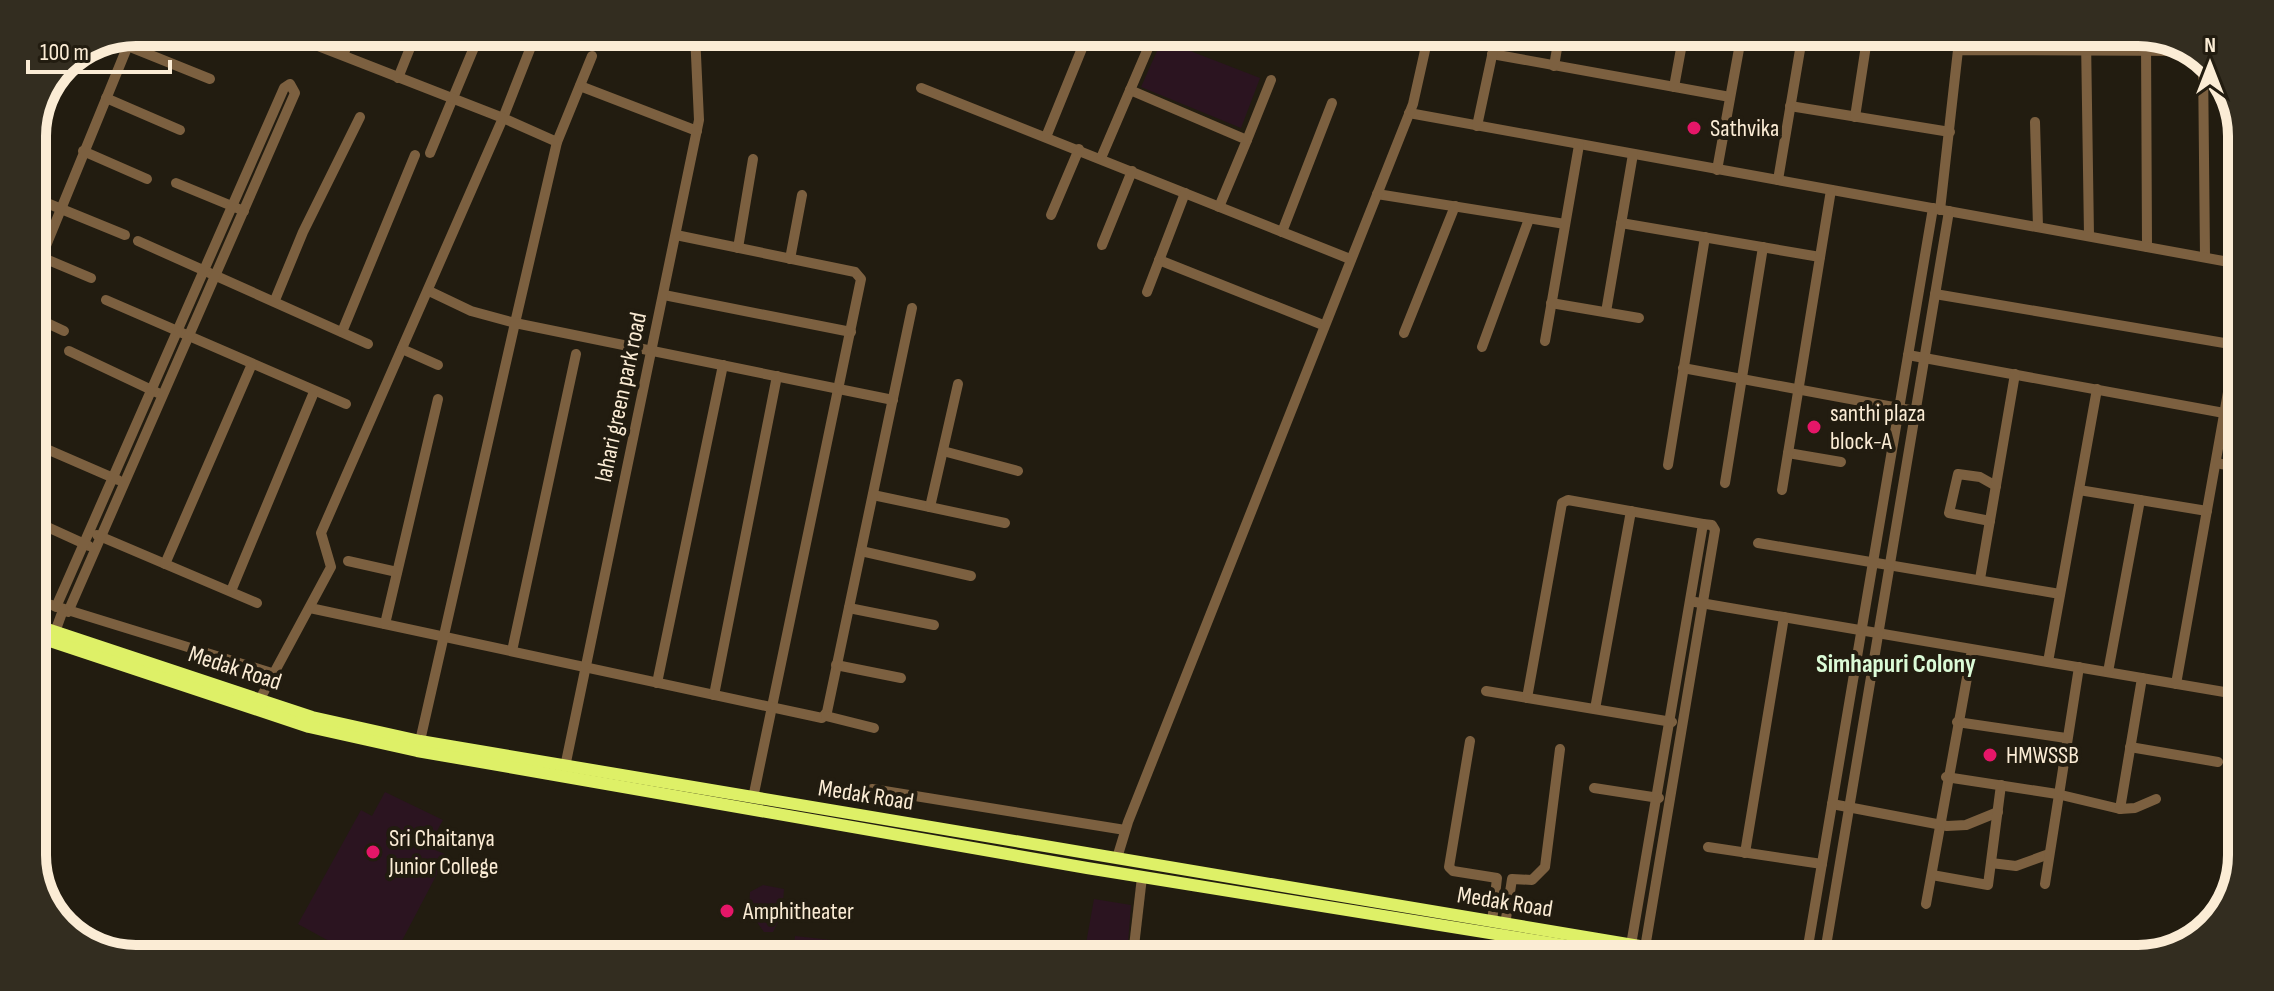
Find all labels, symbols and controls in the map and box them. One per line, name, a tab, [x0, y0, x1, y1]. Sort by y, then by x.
scale bar	[28, 24, 170, 74]
north arrow	[2170, 24, 2250, 104]
text: N	[2204, 32, 2216, 59]
text: 100 m	[40, 38, 89, 67]
place label: Sathvika	[1710, 114, 1779, 143]
marker: Sathvika	[1685, 119, 1703, 137]
street label: lahari green park road	[589, 310, 653, 484]
place label: santhi plaza block-A	[1830, 399, 1926, 456]
marker: santhi plaza block-A	[1805, 418, 1823, 436]
street label: Medak Road	[185, 639, 285, 697]
district label: Simhapuri Colony	[1816, 649, 1976, 680]
place label: HMWSSB	[2006, 741, 2079, 770]
marker: HMWSSB	[1981, 746, 1999, 764]
street label: Medak Road	[816, 773, 916, 817]
place label: Sri Chaitanya Junior College	[388, 824, 498, 881]
marker: Sri Chaitanya Junior College	[364, 843, 382, 861]
street label: Medak Road	[1455, 880, 1555, 924]
place label: Amphitheater	[742, 897, 854, 926]
marker: Amphitheater	[718, 902, 736, 920]

